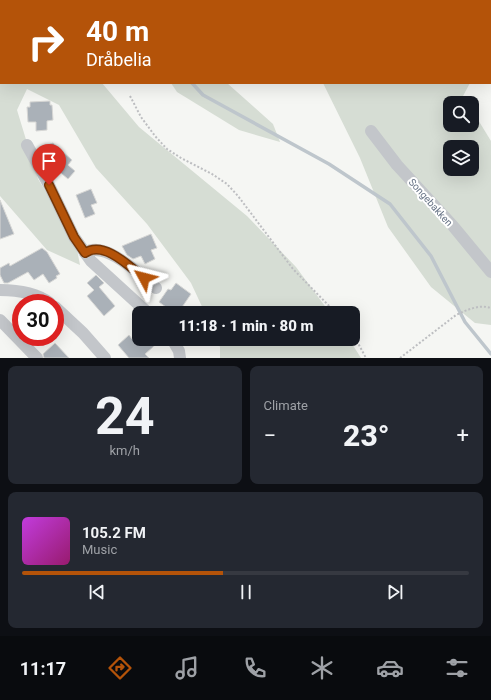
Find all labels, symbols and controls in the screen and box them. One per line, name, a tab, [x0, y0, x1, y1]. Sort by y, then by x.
text: 40 m	[86, 15, 149, 48]
icon: right	[20, 16, 72, 68]
text: Dråbelia	[86, 49, 152, 70]
map controls	[443, 96, 479, 176]
button: search	[443, 96, 479, 132]
button: layers	[443, 140, 479, 176]
pin	[32, 144, 66, 185]
icon: arrive	[38, 150, 60, 172]
street label: Songebakken	[406, 176, 455, 228]
position arrow	[123, 257, 165, 299]
speed limit sign: 30	[12, 294, 64, 346]
text: 11:18 · 1 min · 80 m	[178, 317, 314, 335]
text: 24	[95, 386, 155, 447]
text: Climate	[264, 398, 308, 413]
text: 23°	[343, 418, 390, 453]
text: −	[264, 423, 276, 448]
text: +	[457, 423, 469, 448]
text: km/h	[109, 443, 140, 458]
text: 105.2 FM	[82, 524, 146, 542]
text: Music	[82, 542, 117, 557]
icon: previous	[86, 581, 108, 603]
icon: pause	[235, 581, 257, 603]
icon: next	[384, 581, 406, 603]
icon: directions	[106, 654, 134, 682]
icon: music	[173, 654, 201, 682]
icon: phone	[241, 654, 269, 682]
icon: climate	[308, 654, 336, 682]
icon: car	[376, 654, 404, 682]
icon: filters	[443, 654, 471, 682]
text: 11:17	[20, 658, 66, 679]

